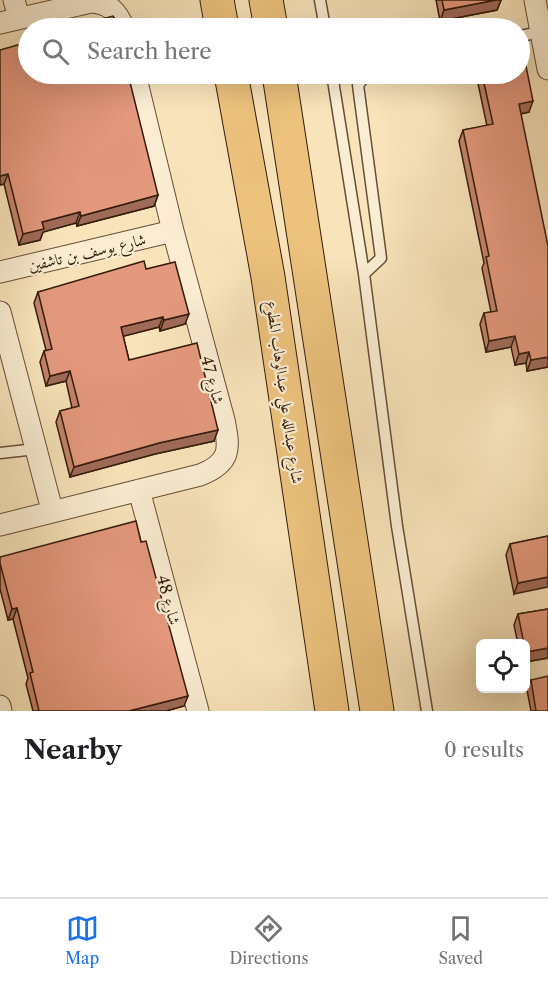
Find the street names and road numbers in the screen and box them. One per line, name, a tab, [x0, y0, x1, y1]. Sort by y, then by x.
street label: شارع يوسف بن تاشفين	[26, 229, 149, 279]
street label: شارع عبدالله علي عبدالوهاب المطوع	[256, 299, 308, 486]
street label: شارع 47	[193, 354, 229, 407]
street label: شارع 48	[149, 573, 185, 628]

